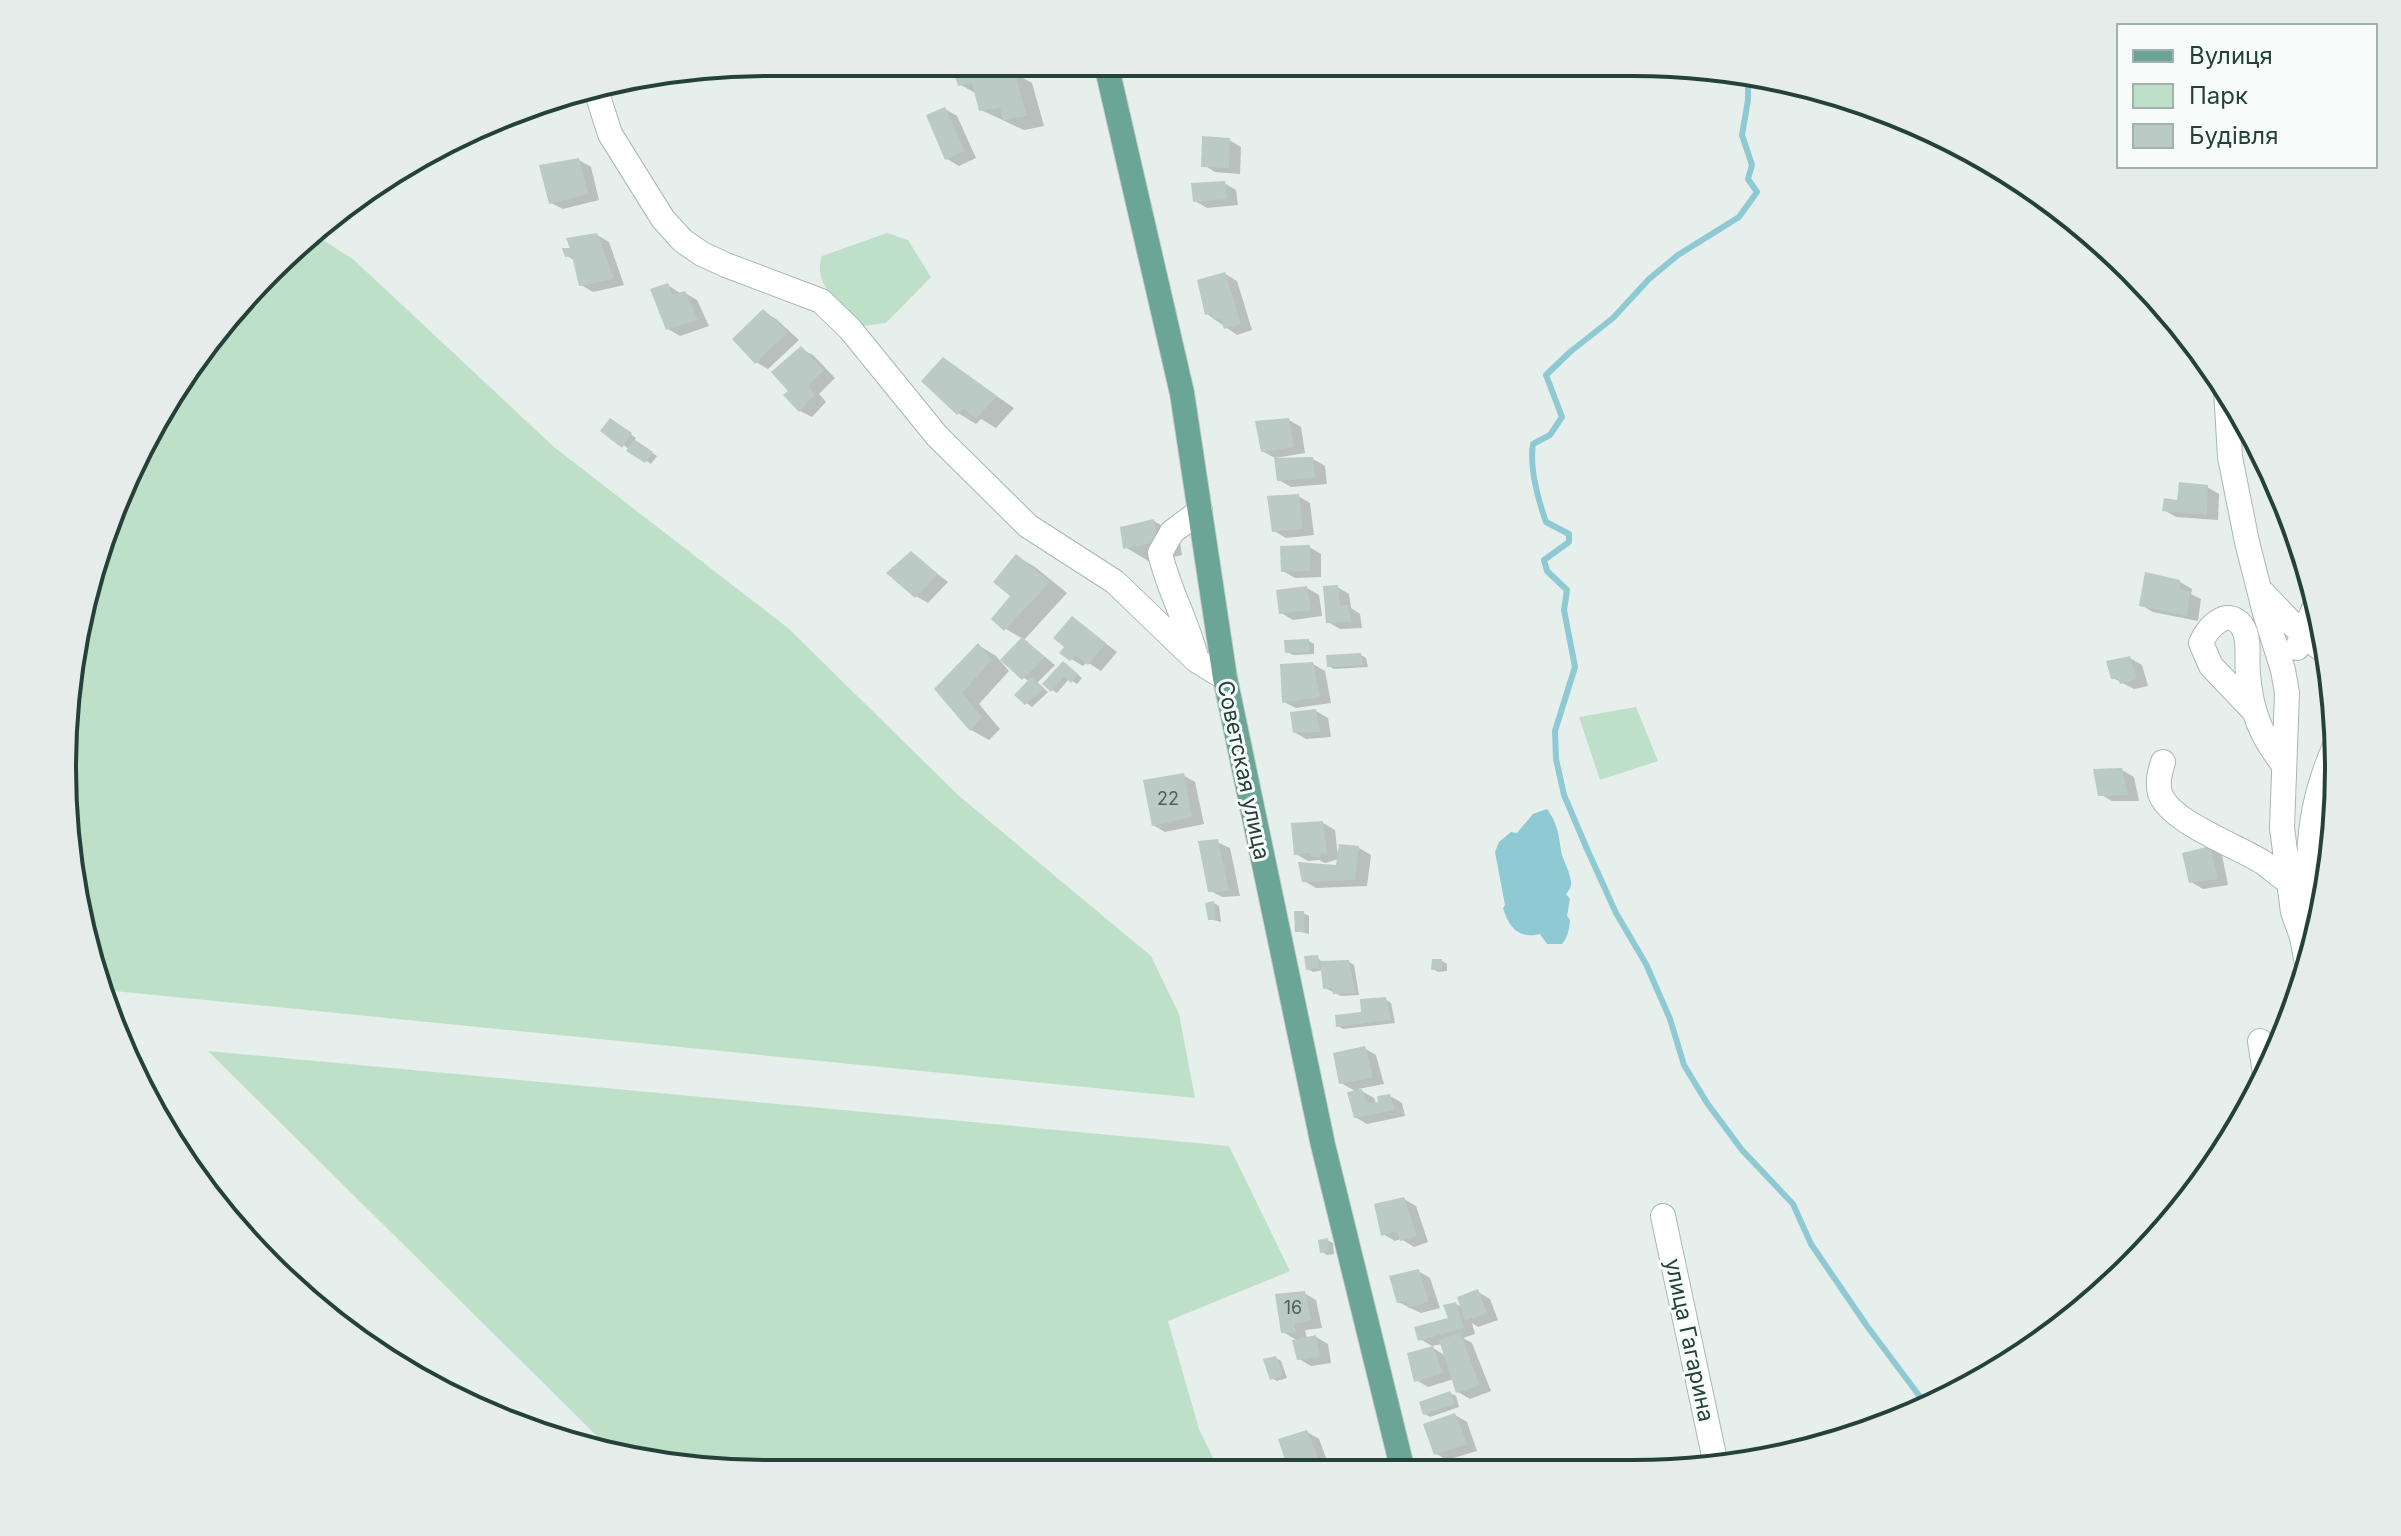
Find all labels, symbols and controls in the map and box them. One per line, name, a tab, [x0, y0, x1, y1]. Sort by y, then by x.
legend	[2117, 24, 2377, 168]
text: Вулиця	[2189, 41, 2273, 70]
text: Парк	[2189, 81, 2248, 110]
text: Будівля	[2189, 121, 2278, 150]
street label: Советская улица	[1212, 678, 1276, 862]
house number: 22	[1157, 788, 1179, 809]
street label: улица Гагарина	[1660, 1256, 1720, 1424]
house number: 16	[1284, 1297, 1302, 1318]

